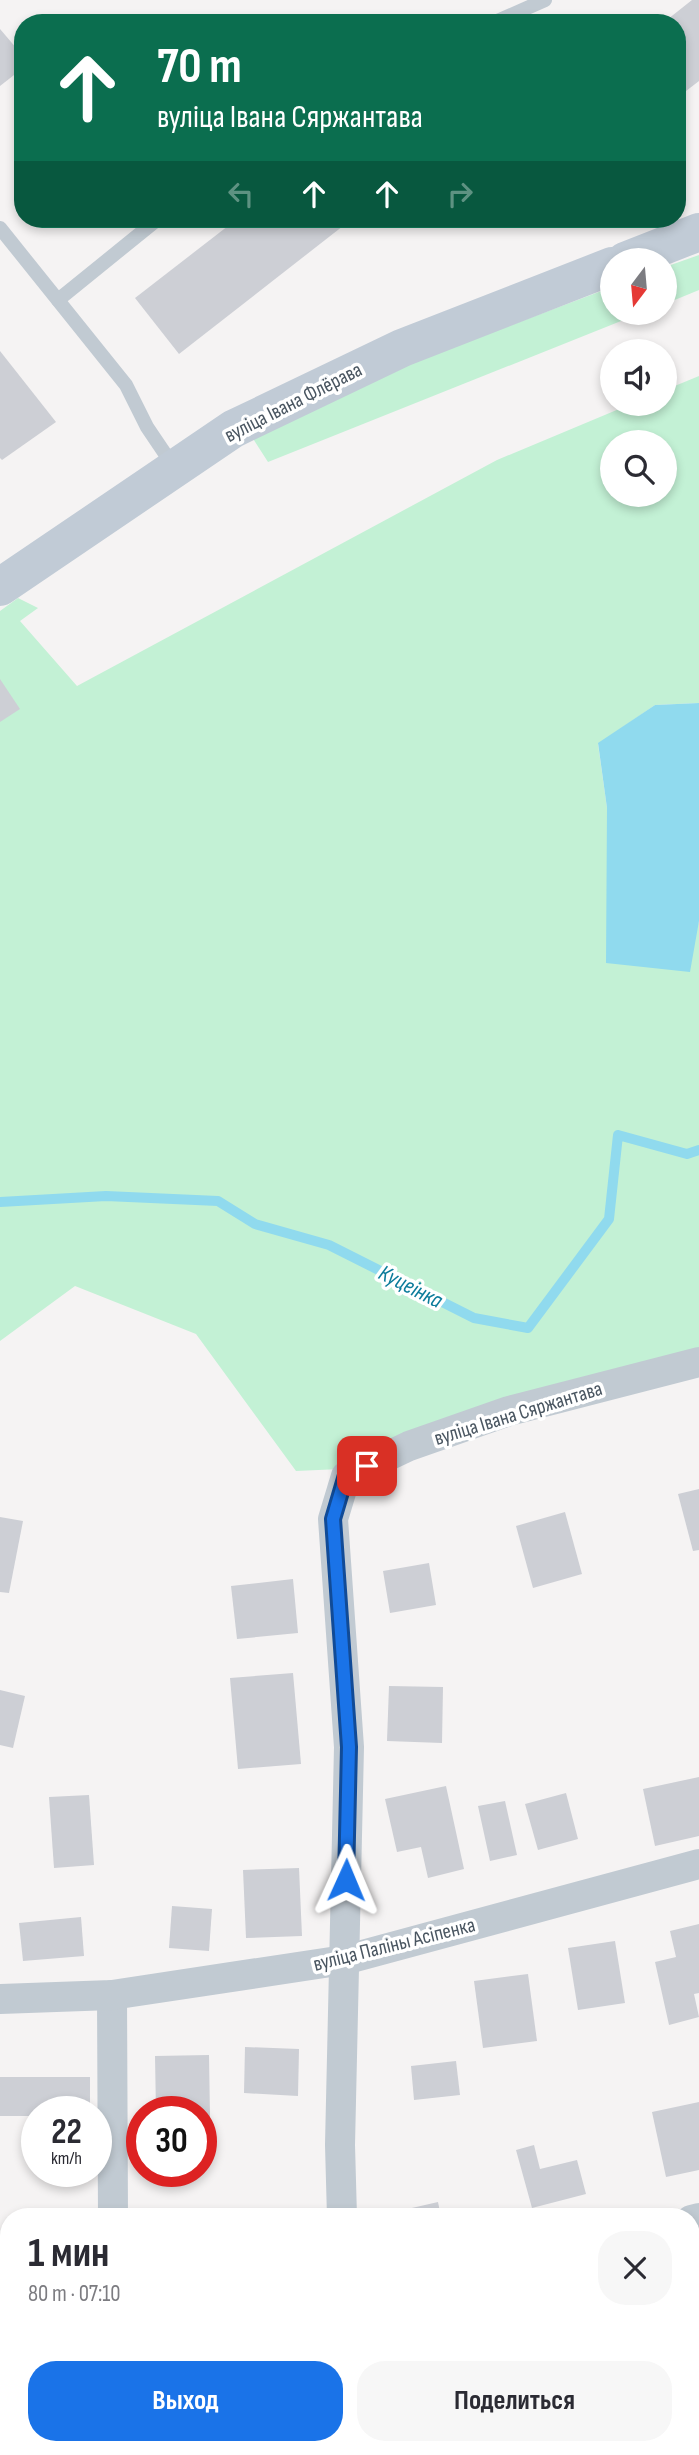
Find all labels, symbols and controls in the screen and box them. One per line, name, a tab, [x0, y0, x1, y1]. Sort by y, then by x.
text: 70 m	[157, 38, 242, 97]
icon: ahead	[42, 42, 133, 133]
text: вуліца Івана Сяржантава	[157, 98, 423, 137]
icon: left	[222, 175, 260, 213]
icon: ahead	[295, 175, 333, 213]
icon: ahead	[368, 175, 406, 213]
icon: right	[441, 175, 479, 213]
north arrow	[600, 248, 677, 326]
map controls	[600, 248, 677, 507]
button: sound	[600, 339, 677, 416]
street label: вуліца Івана Флёрава	[220, 357, 366, 448]
button: search	[600, 430, 677, 507]
water label: Куцеінка	[374, 1259, 448, 1315]
street label: вуліца Івана Сяржантава	[431, 1376, 605, 1451]
pin	[337, 1436, 397, 1496]
icon: arrive	[348, 1447, 386, 1485]
position arrow	[309, 1843, 383, 1917]
street label: вуліца Паліны Асіпенка	[311, 1912, 478, 1977]
speed limit sign: 30	[126, 2096, 217, 2187]
text: 22	[51, 2111, 82, 2154]
text: km/h	[51, 2148, 82, 2169]
text: 1 мин	[28, 2228, 109, 2279]
button: close	[598, 2231, 672, 2305]
text: 80 m · 07:10	[28, 2280, 121, 2308]
button: Выход	[28, 2361, 343, 2441]
button: Поделиться	[357, 2361, 672, 2441]

